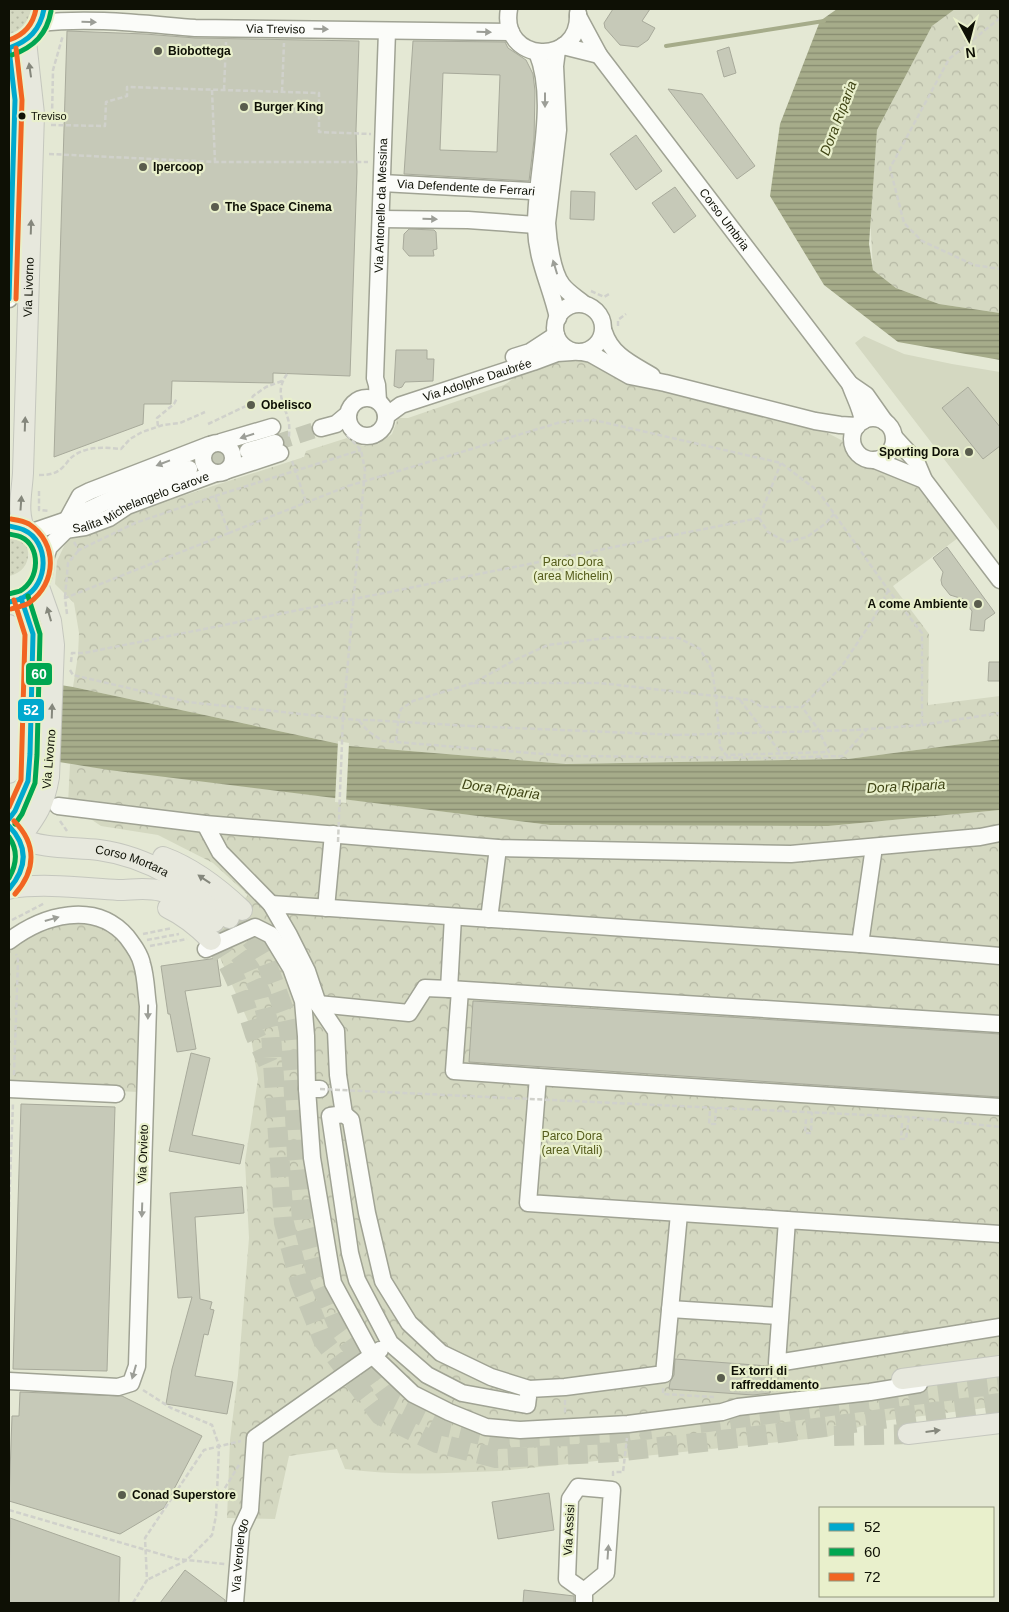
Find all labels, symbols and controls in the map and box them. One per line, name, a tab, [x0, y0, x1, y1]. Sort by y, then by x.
north arrow	[944, 15, 994, 65]
one-way arrow	[81, 18, 97, 26]
street label: Via Treviso	[246, 22, 306, 36]
one-way arrow	[314, 26, 330, 34]
one-way arrow	[476, 28, 492, 36]
place label: Biobottega	[168, 44, 231, 58]
text: N	[965, 44, 977, 61]
marker: Biobottega	[152, 45, 164, 57]
one-way arrow	[26, 61, 34, 77]
water label: Dora Riparia	[816, 78, 860, 158]
one-way arrow	[541, 92, 549, 108]
place label: Burger King	[254, 100, 323, 114]
marker: Burger King	[238, 101, 250, 113]
place label: Treviso	[31, 110, 67, 122]
marker: Treviso	[17, 111, 27, 121]
street label: Via Antonello da Messina	[372, 138, 390, 273]
place label: Ipercoop	[153, 160, 204, 174]
marker: Ipercoop	[137, 161, 149, 173]
street label: Via Defendente de Ferrari	[397, 177, 536, 199]
street label: Corso Umbria	[696, 186, 753, 253]
place label: The Space Cinema	[225, 200, 332, 214]
marker: The Space Cinema	[209, 201, 221, 213]
one-way arrow	[422, 215, 438, 223]
one-way arrow	[27, 218, 35, 234]
street label: Via Livorno	[21, 257, 37, 317]
one-way arrow	[550, 259, 558, 274]
street label: Via Adolphe Daubrée	[421, 356, 534, 404]
place label: Obelisco	[261, 398, 312, 412]
marker: Obelisco	[245, 399, 257, 411]
one-way arrow	[21, 416, 29, 432]
one-way arrow	[239, 432, 254, 440]
place label: Sporting Dora	[879, 445, 959, 459]
marker: Sporting Dora	[963, 446, 975, 458]
one-way arrow	[156, 459, 171, 467]
street label: Salita Michelangelo Garove	[71, 469, 211, 536]
one-way arrow	[17, 494, 25, 510]
park label: Parco Dora (area Michelin)	[533, 555, 613, 583]
place label: A come Ambiente	[868, 597, 968, 611]
marker: A come Ambiente	[972, 598, 984, 610]
one-way arrow	[45, 606, 53, 621]
line badge: 60	[25, 662, 53, 686]
text: 60	[31, 666, 47, 682]
line badge: 52	[17, 698, 45, 722]
text: 52	[23, 702, 39, 718]
one-way arrow	[48, 703, 56, 719]
street label: Via Livorno	[39, 728, 59, 789]
water label: Dora Riparia	[461, 776, 541, 802]
water label: Dora Riparia	[866, 776, 946, 796]
street label: Corso Mortara	[94, 843, 171, 880]
one-way arrow	[198, 874, 211, 884]
one-way arrow	[44, 914, 59, 922]
one-way arrow	[144, 1005, 152, 1021]
street label: Via Orvieto	[135, 1124, 151, 1184]
park label: Parco Dora (area Vitali)	[541, 1129, 603, 1157]
one-way arrow	[137, 1202, 145, 1218]
one-way arrow	[130, 1364, 138, 1379]
place label: Ex torri di raffreddamento	[731, 1364, 819, 1392]
marker: Ex torri di raffreddamento	[715, 1372, 727, 1384]
one-way arrow	[926, 1427, 942, 1435]
place label: Conad Superstore	[132, 1488, 236, 1502]
marker: Conad Superstore	[116, 1489, 128, 1501]
street label: Via Assisi	[561, 1504, 577, 1556]
legend	[819, 1507, 994, 1597]
street label: Via Verolengo	[229, 1516, 252, 1593]
text: 52	[864, 1518, 881, 1535]
text: 60	[864, 1543, 881, 1560]
one-way arrow	[604, 1544, 612, 1560]
text: 72	[864, 1568, 881, 1585]

